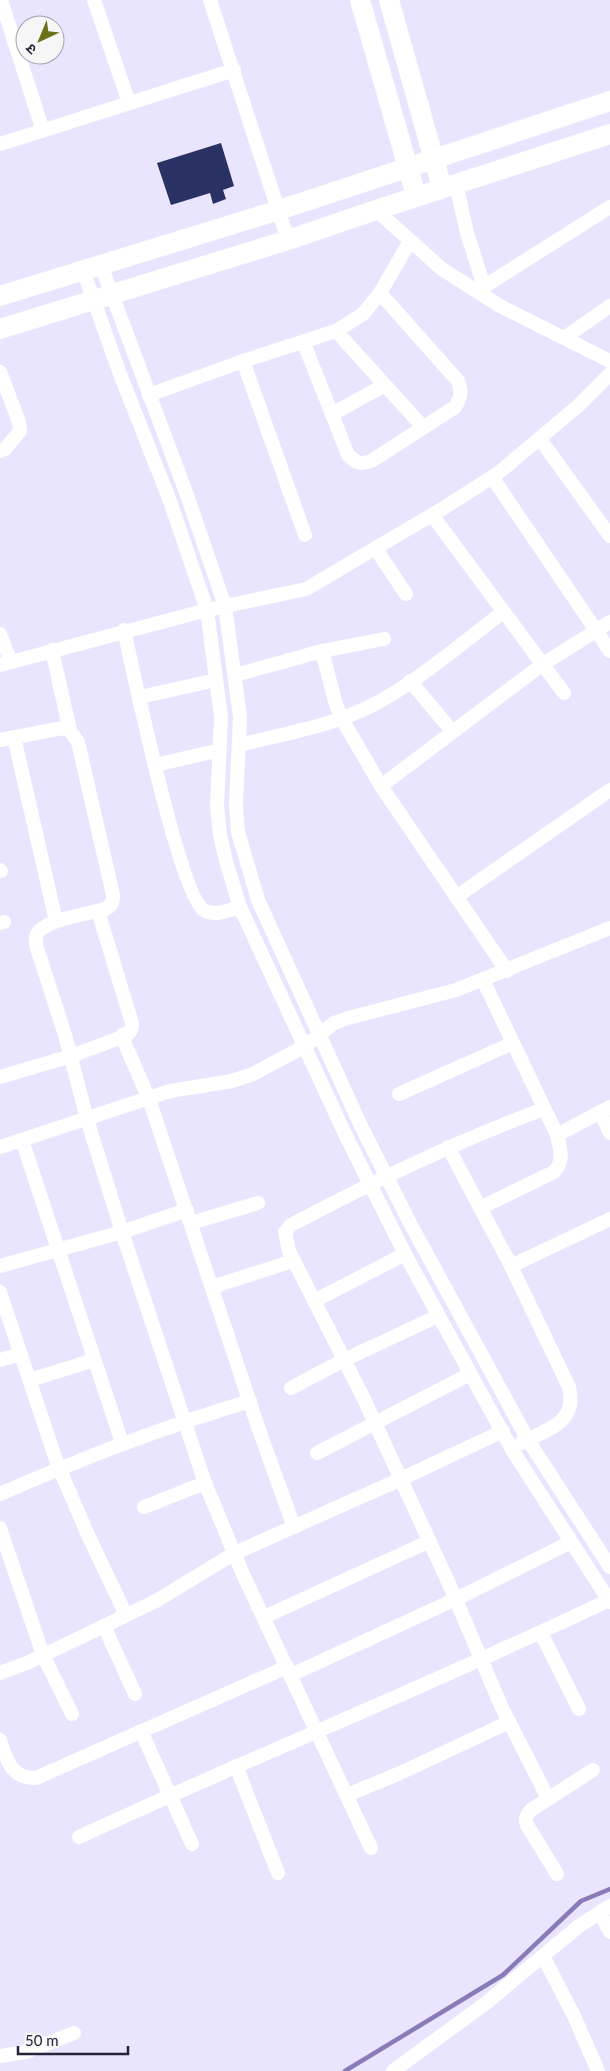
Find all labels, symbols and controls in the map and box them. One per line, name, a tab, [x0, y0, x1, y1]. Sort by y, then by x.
north arrow	[15, 15, 65, 65]
text: उ	[21, 40, 39, 59]
scale bar	[18, 2024, 128, 2056]
text: 50 m	[25, 2031, 59, 2049]

